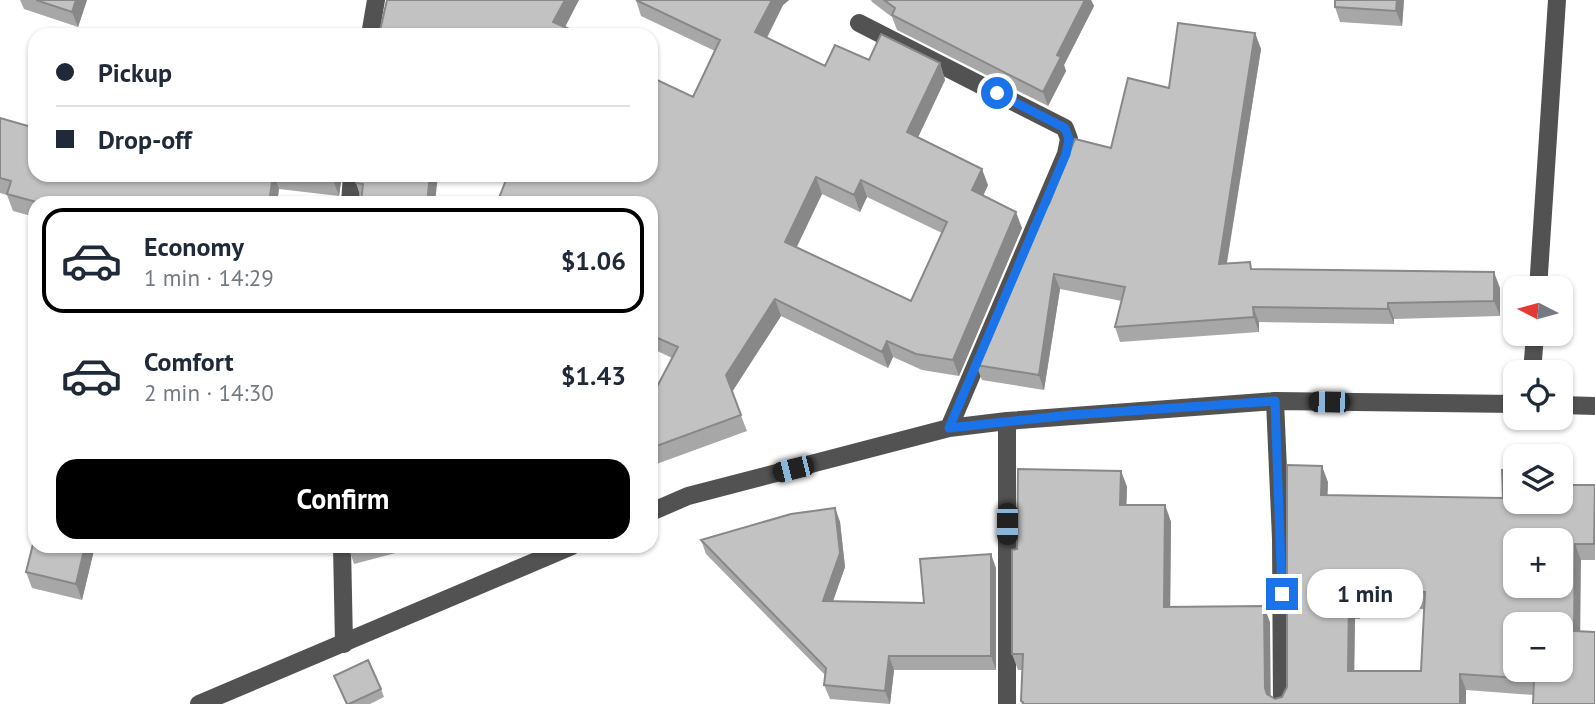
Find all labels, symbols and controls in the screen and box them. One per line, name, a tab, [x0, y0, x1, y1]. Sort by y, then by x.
text: Pickup	[98, 56, 172, 89]
route start	[981, 77, 1013, 109]
text: Drop-off	[98, 123, 192, 156]
icon: car	[60, 229, 123, 292]
text: Economy	[144, 230, 244, 263]
text: $1.06	[561, 244, 626, 277]
text: 1 min · 14:29	[144, 263, 274, 292]
north arrow	[1503, 276, 1573, 346]
map controls	[1503, 276, 1573, 682]
icon: car	[60, 344, 123, 407]
text: Comfort	[144, 345, 234, 378]
text: $1.43	[561, 359, 626, 392]
button: locate	[1503, 360, 1573, 430]
text: 2 min · 14:30	[144, 378, 274, 407]
car	[1308, 391, 1351, 413]
button: layers	[1503, 444, 1573, 514]
car	[771, 454, 816, 484]
button: Confirm	[56, 459, 630, 539]
car	[997, 503, 1018, 545]
button: +	[1503, 528, 1573, 598]
callout: 1 min	[1306, 570, 1422, 618]
route end	[1266, 578, 1298, 610]
text: 1 min	[1337, 579, 1393, 608]
button: −	[1503, 612, 1573, 682]

